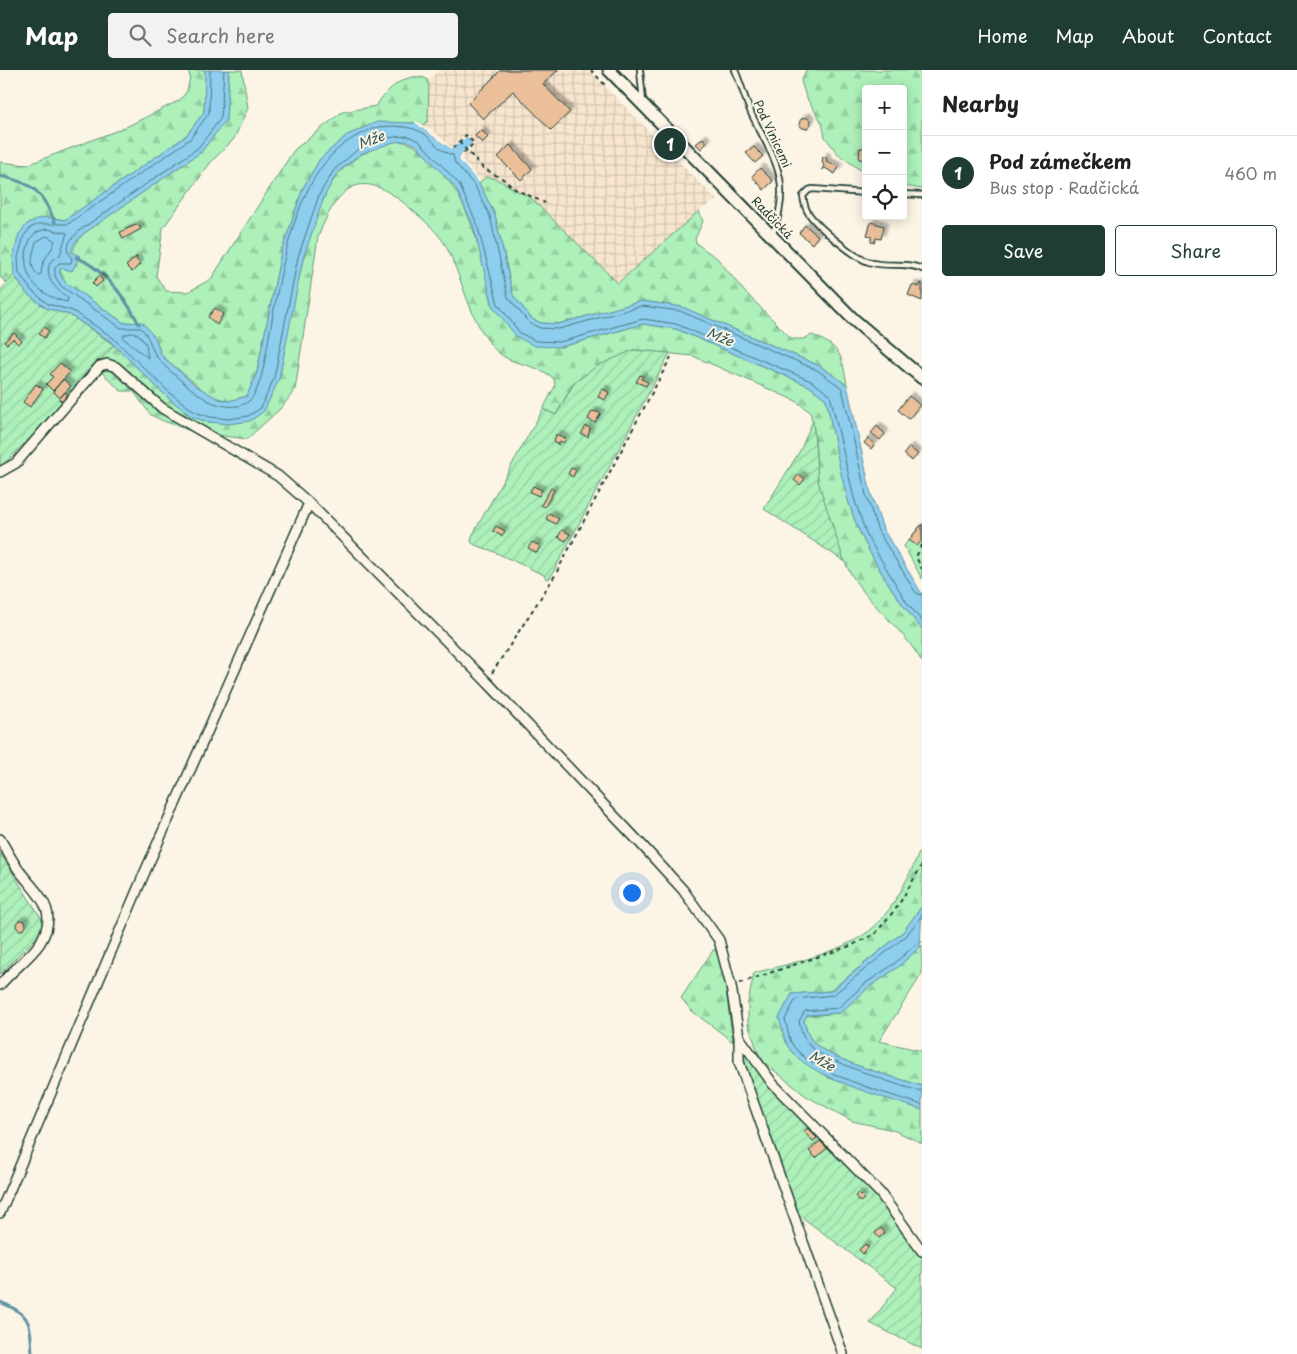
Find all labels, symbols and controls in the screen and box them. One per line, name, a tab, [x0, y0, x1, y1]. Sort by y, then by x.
search box	[108, 13, 458, 58]
text: Map	[25, 17, 78, 53]
icon: search	[126, 21, 154, 49]
text: Search here	[166, 21, 275, 49]
text: Home	[977, 22, 1027, 49]
text: Map	[1055, 22, 1094, 49]
text: About	[1122, 22, 1174, 49]
text: Contact	[1202, 22, 1272, 49]
map controls	[862, 85, 907, 220]
button: +	[862, 85, 907, 130]
text: Nearby	[942, 87, 1019, 119]
street label: Pod Vinicemi	[749, 97, 796, 170]
water label: Mže	[355, 125, 389, 154]
pin: 1	[654, 125, 686, 163]
button: −	[862, 130, 907, 175]
text: Pod zámečkem	[989, 147, 1132, 175]
text: 1	[954, 161, 962, 185]
text: 460 m	[1225, 161, 1277, 185]
button: locate	[862, 175, 907, 220]
text: Bus stop · Radčická	[989, 175, 1139, 199]
street label: Radčická	[748, 192, 798, 243]
button: Save	[942, 225, 1105, 276]
button: Share	[1115, 225, 1277, 276]
water label: Mže	[704, 322, 738, 352]
your location	[619, 880, 645, 906]
water label: Mže	[805, 1045, 841, 1077]

